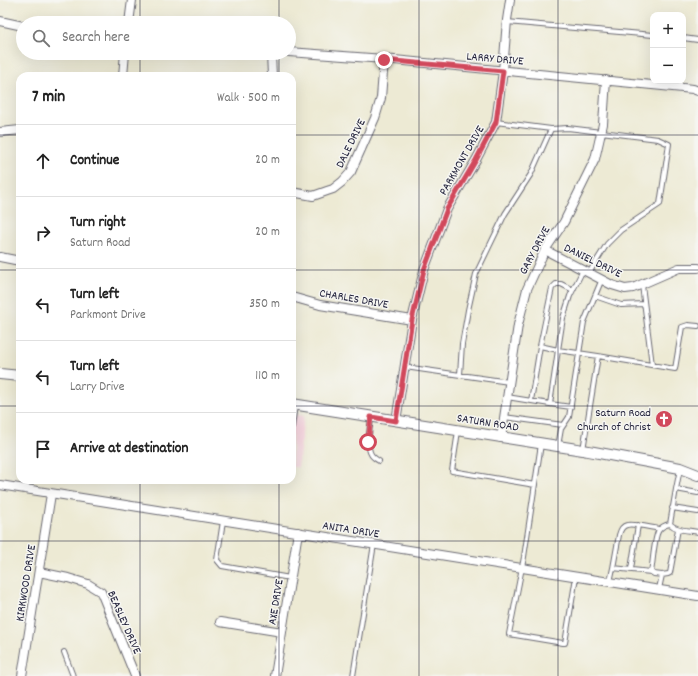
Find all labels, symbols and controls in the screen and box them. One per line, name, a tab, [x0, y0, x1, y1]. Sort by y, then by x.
map controls	[650, 12, 686, 84]
button: +	[650, 12, 686, 48]
search box	[16, 16, 296, 60]
icon: search	[30, 27, 52, 49]
text: Search here	[62, 27, 130, 49]
button: −	[650, 48, 686, 84]
street label: LARRY DRIVE	[466, 49, 525, 71]
route end	[375, 51, 393, 69]
text: 7 min	[32, 86, 65, 110]
text: Walk · 500 m	[217, 89, 280, 108]
street label: DALE DRIVE	[332, 116, 371, 171]
street label: PARKMONT DRIVE	[435, 122, 489, 199]
icon: ahead	[32, 150, 54, 172]
text: Continue	[70, 150, 119, 172]
text: 20 m	[255, 151, 280, 170]
text: Turn right	[70, 212, 126, 234]
icon: right	[32, 222, 54, 244]
text: 20 m	[255, 223, 280, 242]
street label: GARY DRIVE	[515, 223, 555, 278]
text: Saturn Road	[70, 234, 130, 253]
street label: DANIEL DRIVE	[561, 240, 625, 283]
text: Turn left	[70, 284, 119, 306]
street label: CHARLES DRIVE	[318, 285, 390, 314]
icon: left	[32, 294, 54, 316]
text: 350 m	[249, 295, 280, 314]
text: Parkmont Drive	[70, 306, 146, 325]
text: Turn left	[70, 356, 119, 378]
icon: left	[32, 366, 54, 388]
text: 110 m	[255, 367, 280, 386]
text: Larry Drive	[70, 378, 124, 397]
place label: Saturn Road Church of Christ	[577, 405, 652, 436]
church icon: Saturn Road Church of Christ	[654, 409, 674, 429]
street label: SATURN ROAD	[456, 410, 520, 437]
route start	[359, 433, 377, 451]
icon: arrive	[32, 438, 54, 460]
text: Arrive at destination	[70, 438, 188, 460]
street label: ANITA DRIVE	[321, 518, 381, 543]
street label: KIRKWOOD DRIVE	[12, 543, 41, 623]
street label: AXE DRIVE	[264, 578, 289, 626]
street label: BEASLEY DRIVE	[102, 588, 145, 657]

